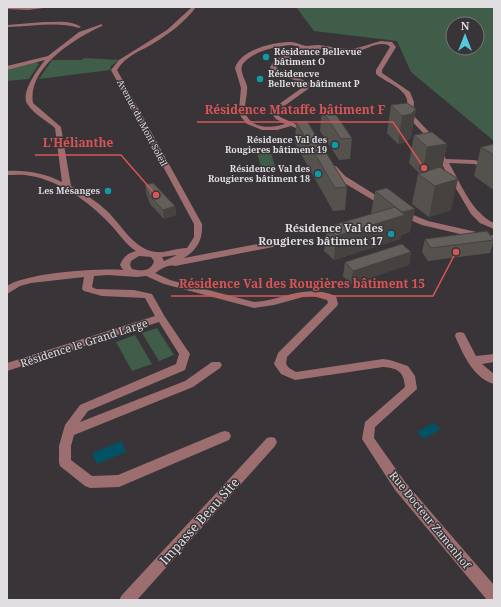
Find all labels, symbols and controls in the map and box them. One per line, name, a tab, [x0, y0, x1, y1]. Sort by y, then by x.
north arrow	[445, 16, 485, 56]
text: N	[461, 18, 470, 33]
place label: Résidence Bellevue bâtiment O	[274, 45, 362, 68]
marker: Résidence Bellevue bâtiment O	[261, 52, 271, 62]
place label: Résidencve Bellevue bâtiment P	[268, 67, 360, 90]
marker: Résidencve Bellevue bâtiment P	[255, 74, 265, 84]
street label: Avenue du Mont Soleil	[114, 77, 171, 169]
callout: Résidence Mataffe bâtiment F	[197, 98, 393, 122]
text: Résidence Mataffe bâtiment F	[205, 101, 386, 118]
callout: L'Hélianthe	[35, 131, 121, 155]
place label: Résidence Val des Rougieres bâtiment 19	[225, 133, 328, 156]
text: L'Hélianthe	[43, 134, 113, 151]
marker: Résidence Val des Rougieres bâtiment 19	[330, 140, 340, 150]
place label: Résidence Val des Rougieres bâtiment 18	[208, 162, 311, 185]
marker: Résidence Val des Rougieres bâtiment 18	[313, 169, 323, 179]
place label: Les Mésanges	[38, 184, 101, 197]
marker: Les Mésanges	[103, 186, 113, 196]
place label: Résidence Val des Rougieres bâtiment 17	[258, 220, 383, 248]
marker: Résidence Val des Rougieres bâtiment 17	[386, 229, 396, 239]
callout: Résidence Val des Rougières bâtiment 15	[171, 272, 433, 296]
text: Résidence Val des Rougières bâtiment 15	[179, 275, 425, 292]
street label: Résidence le Grand Large	[18, 315, 150, 370]
street label: Rue Docteur Zamenhof	[386, 468, 475, 572]
street label: Impasse Beau Site	[155, 473, 243, 568]

